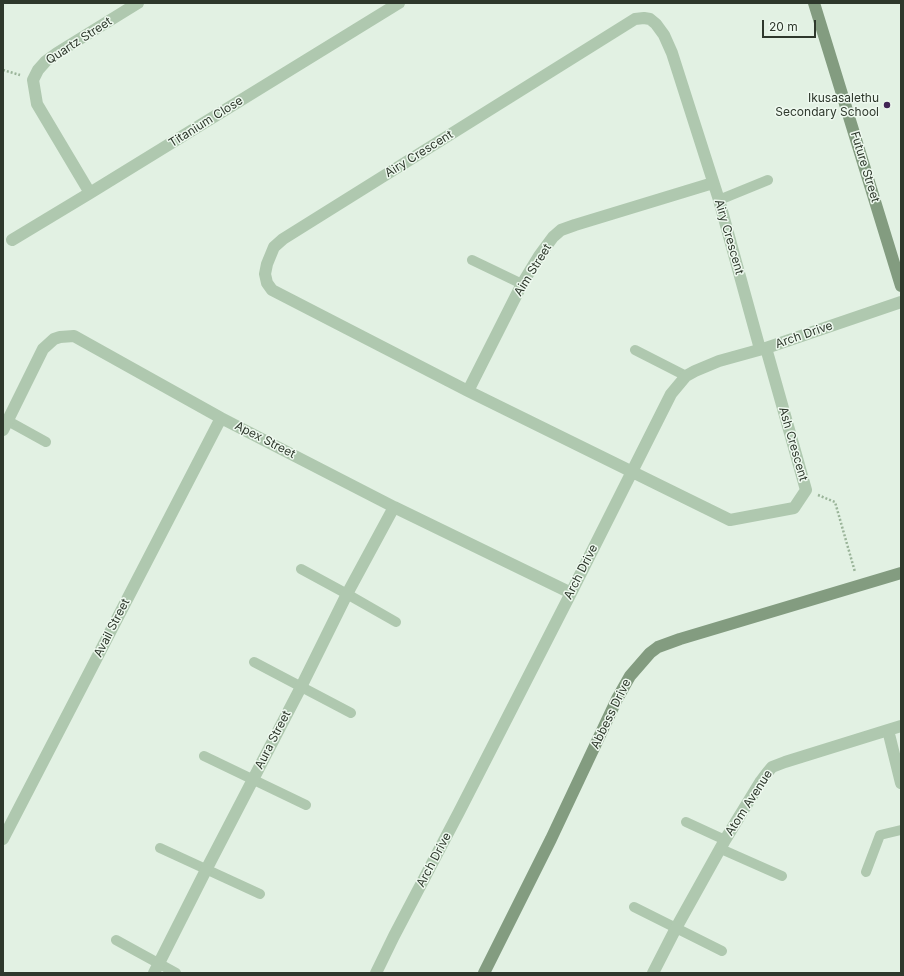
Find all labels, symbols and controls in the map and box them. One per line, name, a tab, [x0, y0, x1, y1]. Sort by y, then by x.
scale bar	[764, 12, 818, 38]
street label: Quartz Street	[43, 14, 115, 68]
text: 20 m	[769, 19, 798, 34]
place label: Ikusasalethu Secondary School	[775, 91, 879, 119]
street label: Titanium Close	[166, 93, 246, 151]
marker: Ikusasalethu Secondary School	[882, 100, 892, 110]
street label: Airy Crescent	[382, 127, 456, 181]
street label: Future Street	[847, 130, 883, 204]
street label: Airy Crescent	[711, 198, 747, 276]
street label: Aim Street	[511, 241, 555, 299]
street label: Arch Drive	[773, 318, 835, 352]
street label: Ash Crescent	[776, 405, 810, 483]
street label: Apex Street	[232, 419, 298, 461]
street label: Arch Drive	[561, 542, 601, 602]
street label: Avail Street	[91, 596, 133, 660]
street label: Abbess Drive	[588, 677, 634, 751]
street label: Aura Street	[252, 708, 294, 772]
street label: Atom Avenue	[723, 768, 775, 838]
street label: Arch Drive	[414, 830, 454, 890]

